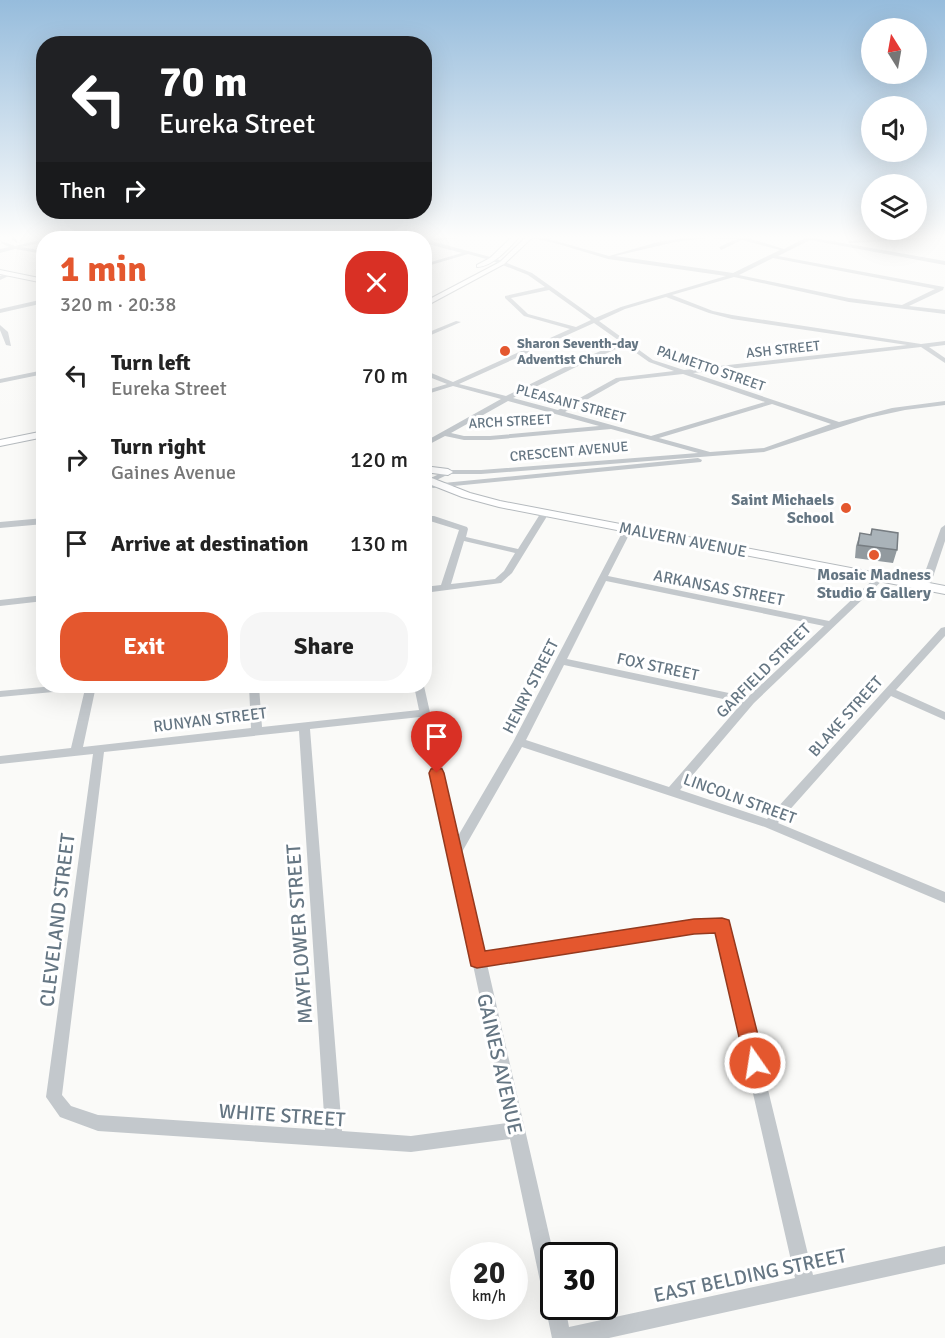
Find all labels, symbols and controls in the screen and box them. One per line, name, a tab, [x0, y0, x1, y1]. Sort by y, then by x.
north arrow	[861, 18, 927, 84]
map controls	[861, 18, 927, 240]
text: 70 m	[159, 57, 248, 108]
icon: left	[60, 60, 138, 138]
button: sound	[861, 96, 927, 162]
text: Eureka Street	[159, 108, 315, 141]
icon: right	[118, 174, 151, 207]
button: layers	[861, 174, 927, 240]
text: Then	[60, 177, 106, 204]
text: 1 min	[60, 247, 147, 292]
button: close	[345, 251, 408, 314]
text: 320 m · 20:38	[60, 292, 176, 317]
place label: Sharon Seventh-day Adventist Church	[517, 335, 638, 368]
street label: ASH STREET	[745, 337, 821, 362]
street label: PALMETTO STREET	[654, 342, 767, 395]
marker: Sharon Seventh-day Adventist Church	[498, 344, 512, 358]
text: Turn left	[111, 349, 191, 376]
icon: left	[60, 359, 93, 392]
text: 70 m	[362, 362, 408, 389]
text: Eureka Street	[111, 376, 227, 401]
street label: PLEASANT STREET	[514, 381, 628, 426]
street label: ARCH STREET	[468, 411, 552, 432]
text: Turn right	[111, 433, 206, 460]
street label: CRESCENT AVENUE	[509, 438, 629, 465]
icon: right	[60, 443, 93, 476]
text: 120 m	[350, 446, 408, 473]
text: Gaines Avenue	[111, 460, 236, 485]
place label: Saint Michaels School	[731, 490, 834, 528]
marker: Saint Michaels School	[839, 501, 853, 515]
street label: MALVERN AVENUE	[617, 518, 748, 562]
icon: arrive	[60, 527, 93, 560]
text: Arrive at destination	[111, 530, 308, 557]
text: 130 m	[350, 530, 408, 557]
marker: Mosaic Madness Studio & Gallery	[867, 548, 881, 562]
place label: Mosaic Madness Studio & Gallery	[817, 565, 931, 603]
street label: ARKANSAS STREET	[652, 566, 786, 610]
button: Exit	[60, 612, 228, 681]
button: Share	[240, 612, 408, 681]
street label: GARFIELD STREET	[712, 619, 815, 722]
street label: HENRY STREET	[498, 636, 563, 737]
street label: FOX STREET	[615, 649, 701, 685]
street label: BLAKE STREET	[804, 672, 887, 761]
street label: RUNYAN STREET	[152, 703, 268, 737]
pin	[411, 711, 462, 773]
icon: arrive	[420, 720, 453, 753]
street label: LINCOLN STREET	[681, 769, 799, 829]
street label: CLEVELAND STREET	[34, 832, 81, 1008]
street label: MAYFLOWER STREET	[281, 843, 318, 1025]
street label: GAINES AVENUE	[471, 991, 528, 1137]
position arrow	[723, 1031, 787, 1095]
street label: WHITE STREET	[218, 1099, 346, 1132]
speed limit sign: 30	[540, 1242, 618, 1320]
street label: EAST BELDING STREET	[651, 1243, 849, 1308]
text: 20	[473, 1255, 505, 1292]
text: km/h	[472, 1287, 506, 1305]

